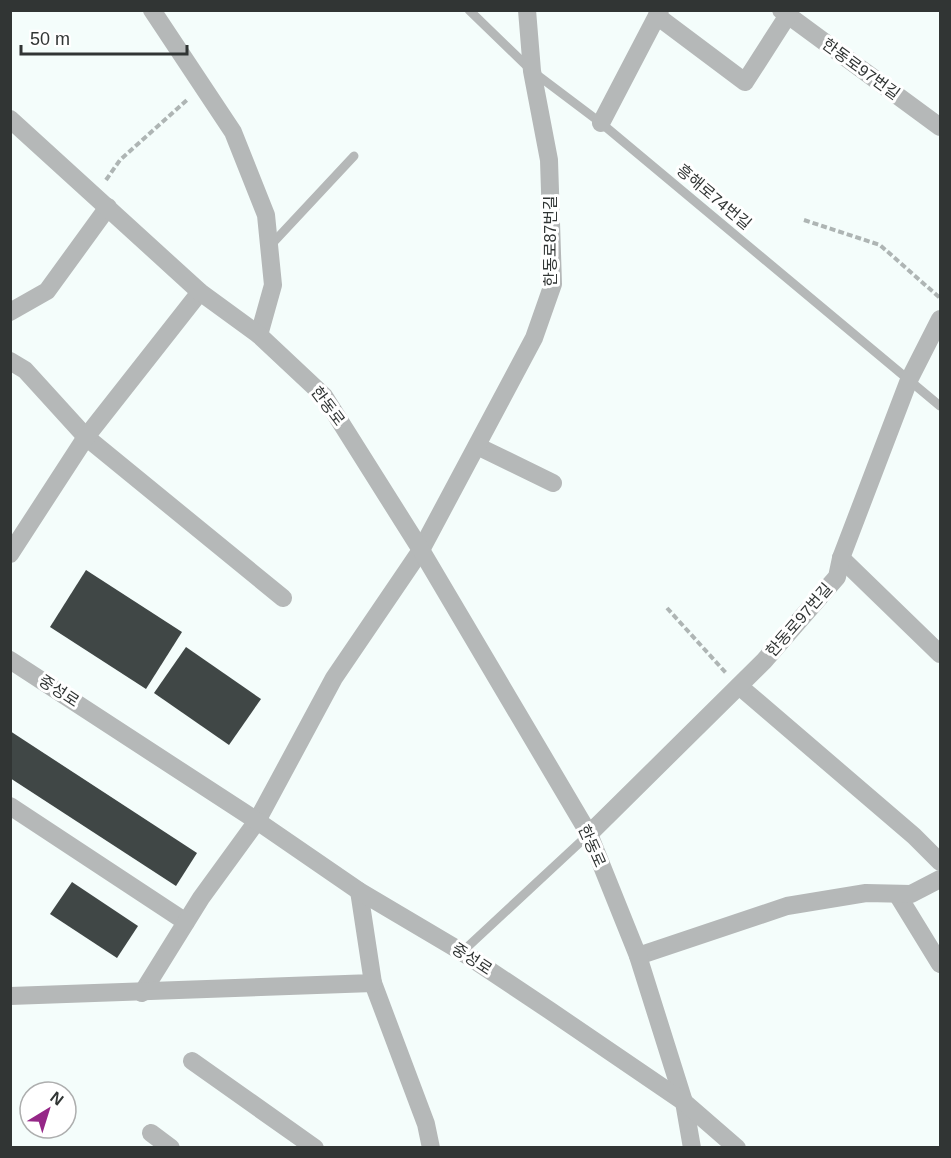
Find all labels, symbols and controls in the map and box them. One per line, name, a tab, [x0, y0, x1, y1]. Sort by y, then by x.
scale bar	[21, 18, 188, 56]
text: 50 m	[30, 29, 70, 49]
street label: 한동로97번길	[819, 35, 903, 103]
street label: 흥해로74번길	[674, 161, 754, 233]
street label: 한동로87번길	[542, 195, 559, 287]
street label: 한동로	[308, 383, 348, 429]
street label: 한동로97번길	[763, 580, 835, 660]
street label: 중성로	[36, 672, 82, 710]
street label: 한동로	[575, 822, 609, 870]
street label: 중성로	[449, 940, 495, 978]
north arrow	[18, 1080, 78, 1140]
text: N	[47, 1088, 67, 1109]

